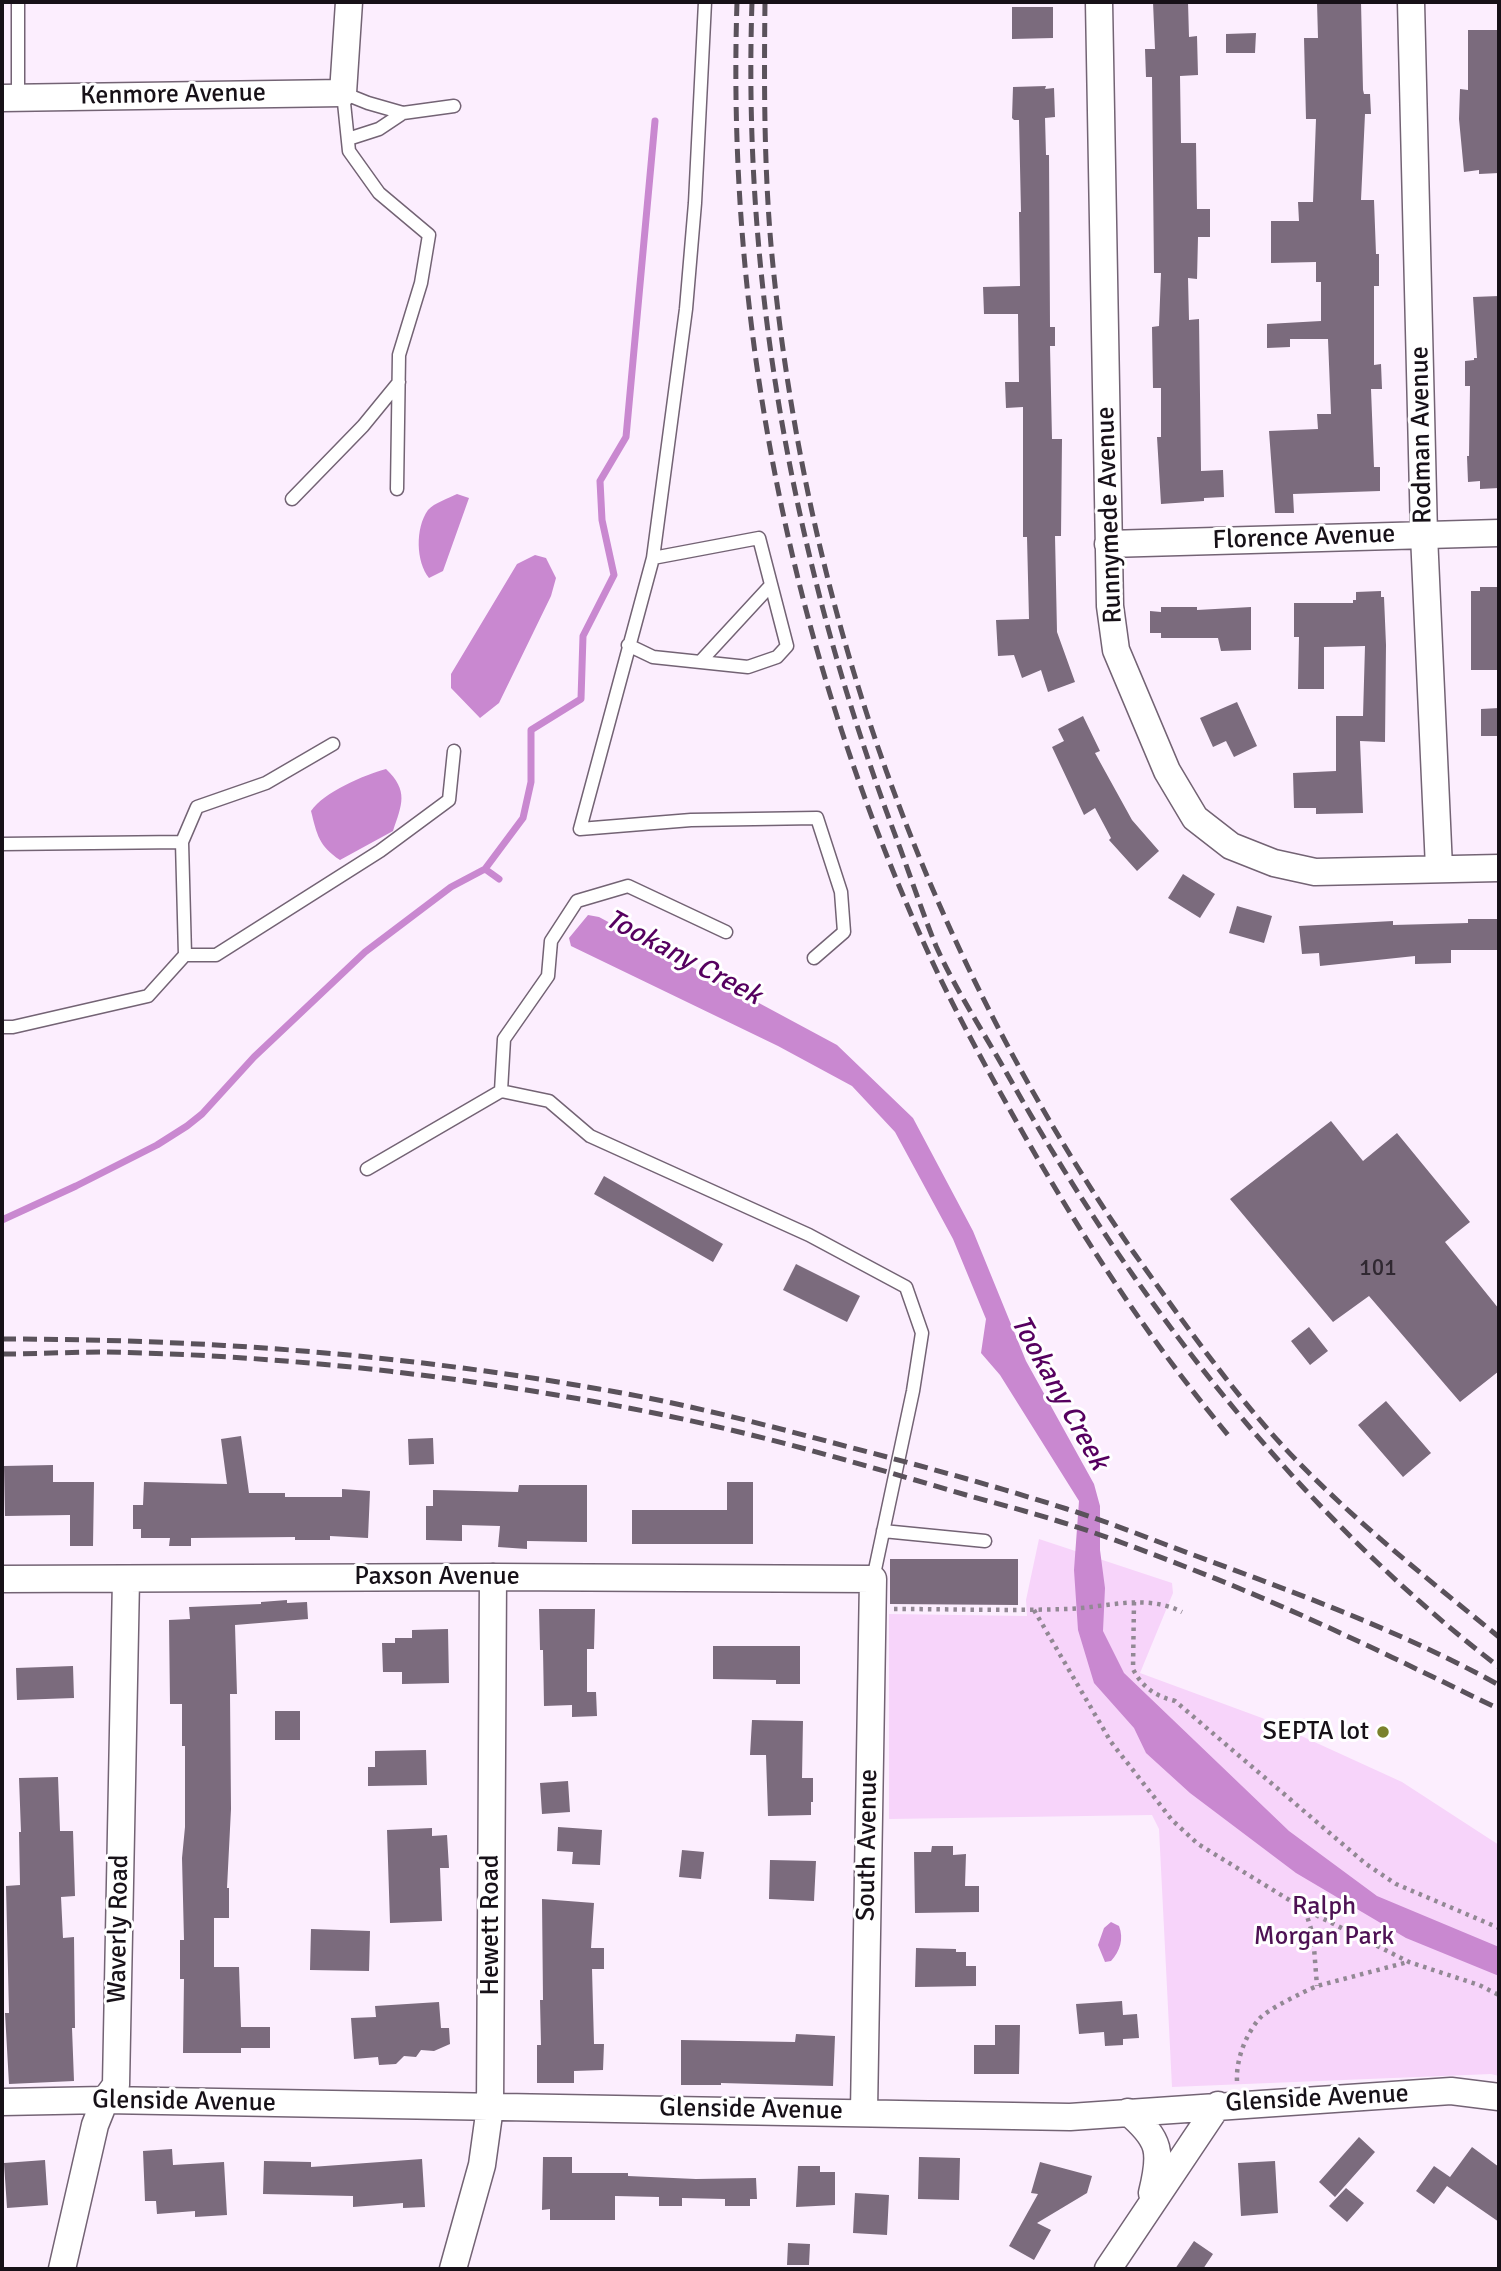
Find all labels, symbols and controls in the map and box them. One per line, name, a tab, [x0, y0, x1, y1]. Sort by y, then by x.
street label: Kenmore Avenue	[80, 78, 266, 112]
street label: Rodman Avenue	[1405, 346, 1439, 524]
street label: Runnymede Avenue	[1091, 406, 1129, 624]
street label: Florence Avenue	[1212, 519, 1396, 557]
water label: Tookany Creek	[599, 903, 767, 1013]
house number: 101	[1359, 1255, 1397, 1283]
water label: Tookany Creek	[1003, 1310, 1115, 1476]
street label: Paxson Avenue	[354, 1561, 520, 1593]
place label: SEPTA lot	[1263, 1716, 1369, 1748]
marker: SEPTA lot	[1375, 1724, 1391, 1740]
street label: South Avenue	[851, 1768, 885, 1922]
street label: Waverly Road	[102, 1854, 136, 2004]
street label: Hewett Road	[475, 1854, 507, 1996]
park label: Ralph Morgan Park	[1254, 1891, 1394, 1952]
street label: Glenside Avenue	[1225, 2079, 1409, 2119]
street label: Glenside Avenue	[92, 2085, 276, 2119]
street label: Glenside Avenue	[659, 2093, 843, 2127]

